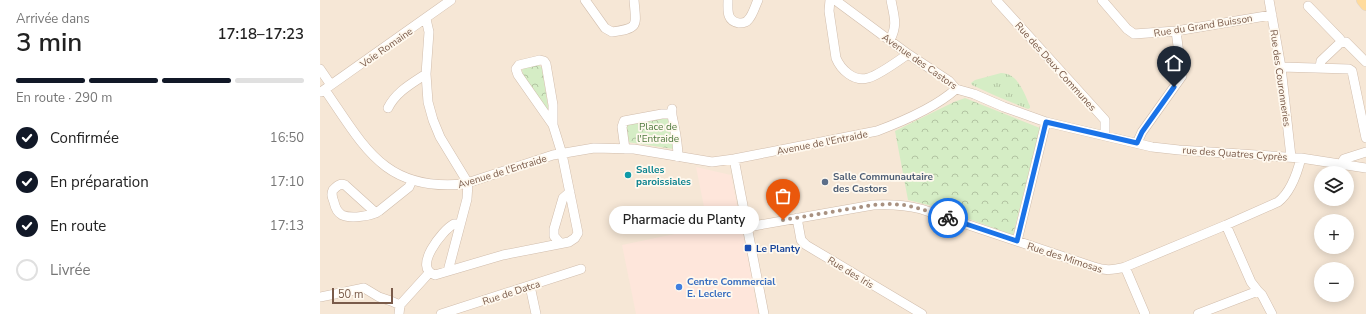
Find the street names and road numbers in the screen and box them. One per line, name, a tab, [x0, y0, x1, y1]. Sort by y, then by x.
street label: Rue du Grand Buisson	[1153, 11, 1254, 41]
street label: Rue des Deux Communes	[1011, 19, 1099, 114]
street label: Voie Romaine	[357, 24, 416, 72]
street label: Rue des Couronneries	[1266, 29, 1294, 128]
street label: Avenue des Castors	[879, 31, 960, 93]
street label: Avenue de l'Entraide	[775, 127, 869, 159]
street label: rue des Quatres Cyprès	[1182, 143, 1288, 165]
street label: Avenue de l'Entraide	[456, 152, 549, 192]
street label: Rue des Mimosas	[1025, 239, 1104, 277]
street label: Rue des Iris	[825, 253, 877, 292]
street label: Rue de Datca	[481, 277, 542, 309]

